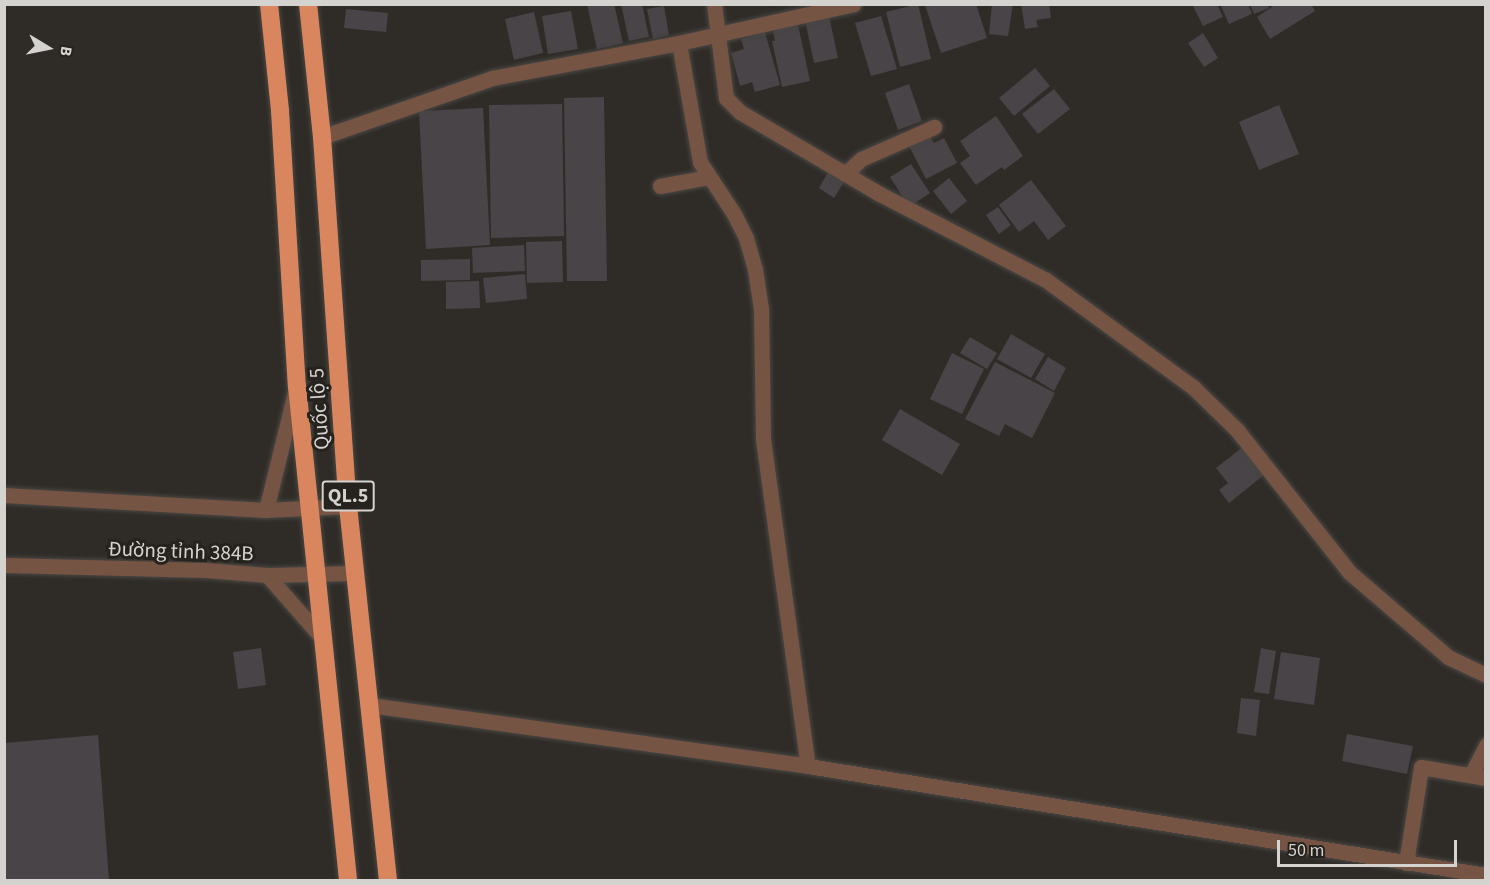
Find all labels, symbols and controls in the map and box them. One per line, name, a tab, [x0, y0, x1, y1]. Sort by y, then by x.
north arrow	[18, 18, 78, 78]
text: B	[54, 44, 77, 58]
street label: Quốc lộ 5	[304, 367, 334, 451]
road number: QL.5	[321, 479, 375, 513]
street label: Đường tỉnh 384B	[108, 536, 254, 566]
scale bar	[1280, 828, 1460, 866]
text: 50 m	[1288, 838, 1324, 863]

